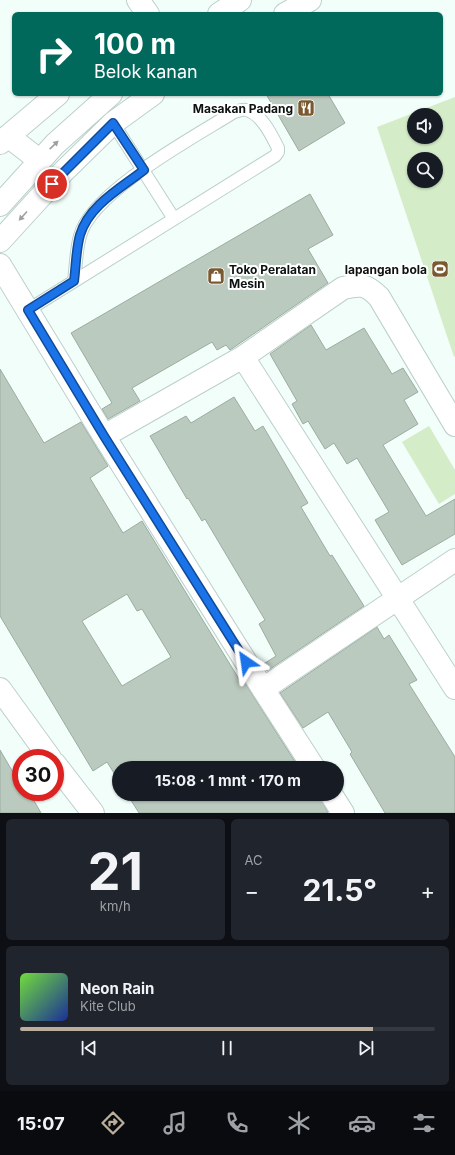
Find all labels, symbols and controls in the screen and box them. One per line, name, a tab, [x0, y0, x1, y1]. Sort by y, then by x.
text: 100 m	[94, 27, 176, 61]
icon: right	[28, 28, 80, 80]
text: Belok kanan	[94, 61, 198, 82]
restaurant icon: Masakan Padang	[296, 98, 316, 118]
place label: Masakan Padang	[193, 101, 293, 116]
map controls	[407, 108, 443, 188]
button: sound	[407, 108, 443, 144]
one-way arrow	[49, 140, 59, 149]
button: search	[407, 152, 443, 188]
pin	[35, 167, 69, 201]
icon: arrive	[41, 173, 63, 195]
one-way arrow	[18, 211, 27, 222]
sports icon: lapangan bola	[430, 259, 450, 279]
place label: Toko Peralatan Mesin	[229, 262, 316, 291]
place label: lapangan bola	[345, 262, 427, 277]
shop icon: Toko Peralatan Mesin	[206, 266, 226, 286]
position arrow	[225, 641, 267, 683]
speed limit sign: 30	[12, 749, 64, 801]
text: 15:08 · 1 mnt · 170 m	[155, 771, 301, 790]
text: 21	[88, 840, 143, 903]
text: AC	[245, 852, 263, 868]
text: 21.5°	[303, 872, 377, 908]
text: −	[245, 878, 259, 904]
text: +	[420, 878, 435, 904]
text: km/h	[100, 898, 131, 914]
text: Neon Rain	[80, 979, 154, 998]
text: Kite Club	[80, 998, 136, 1014]
icon: previous	[78, 1037, 100, 1059]
icon: pause	[216, 1037, 238, 1059]
icon: next	[355, 1037, 377, 1059]
icon: directions	[99, 1109, 127, 1137]
icon: music	[161, 1109, 189, 1137]
icon: phone	[223, 1109, 251, 1137]
icon: climate	[285, 1109, 313, 1137]
icon: car	[348, 1109, 376, 1137]
icon: filters	[410, 1109, 438, 1137]
text: 15:07	[17, 1113, 65, 1134]

